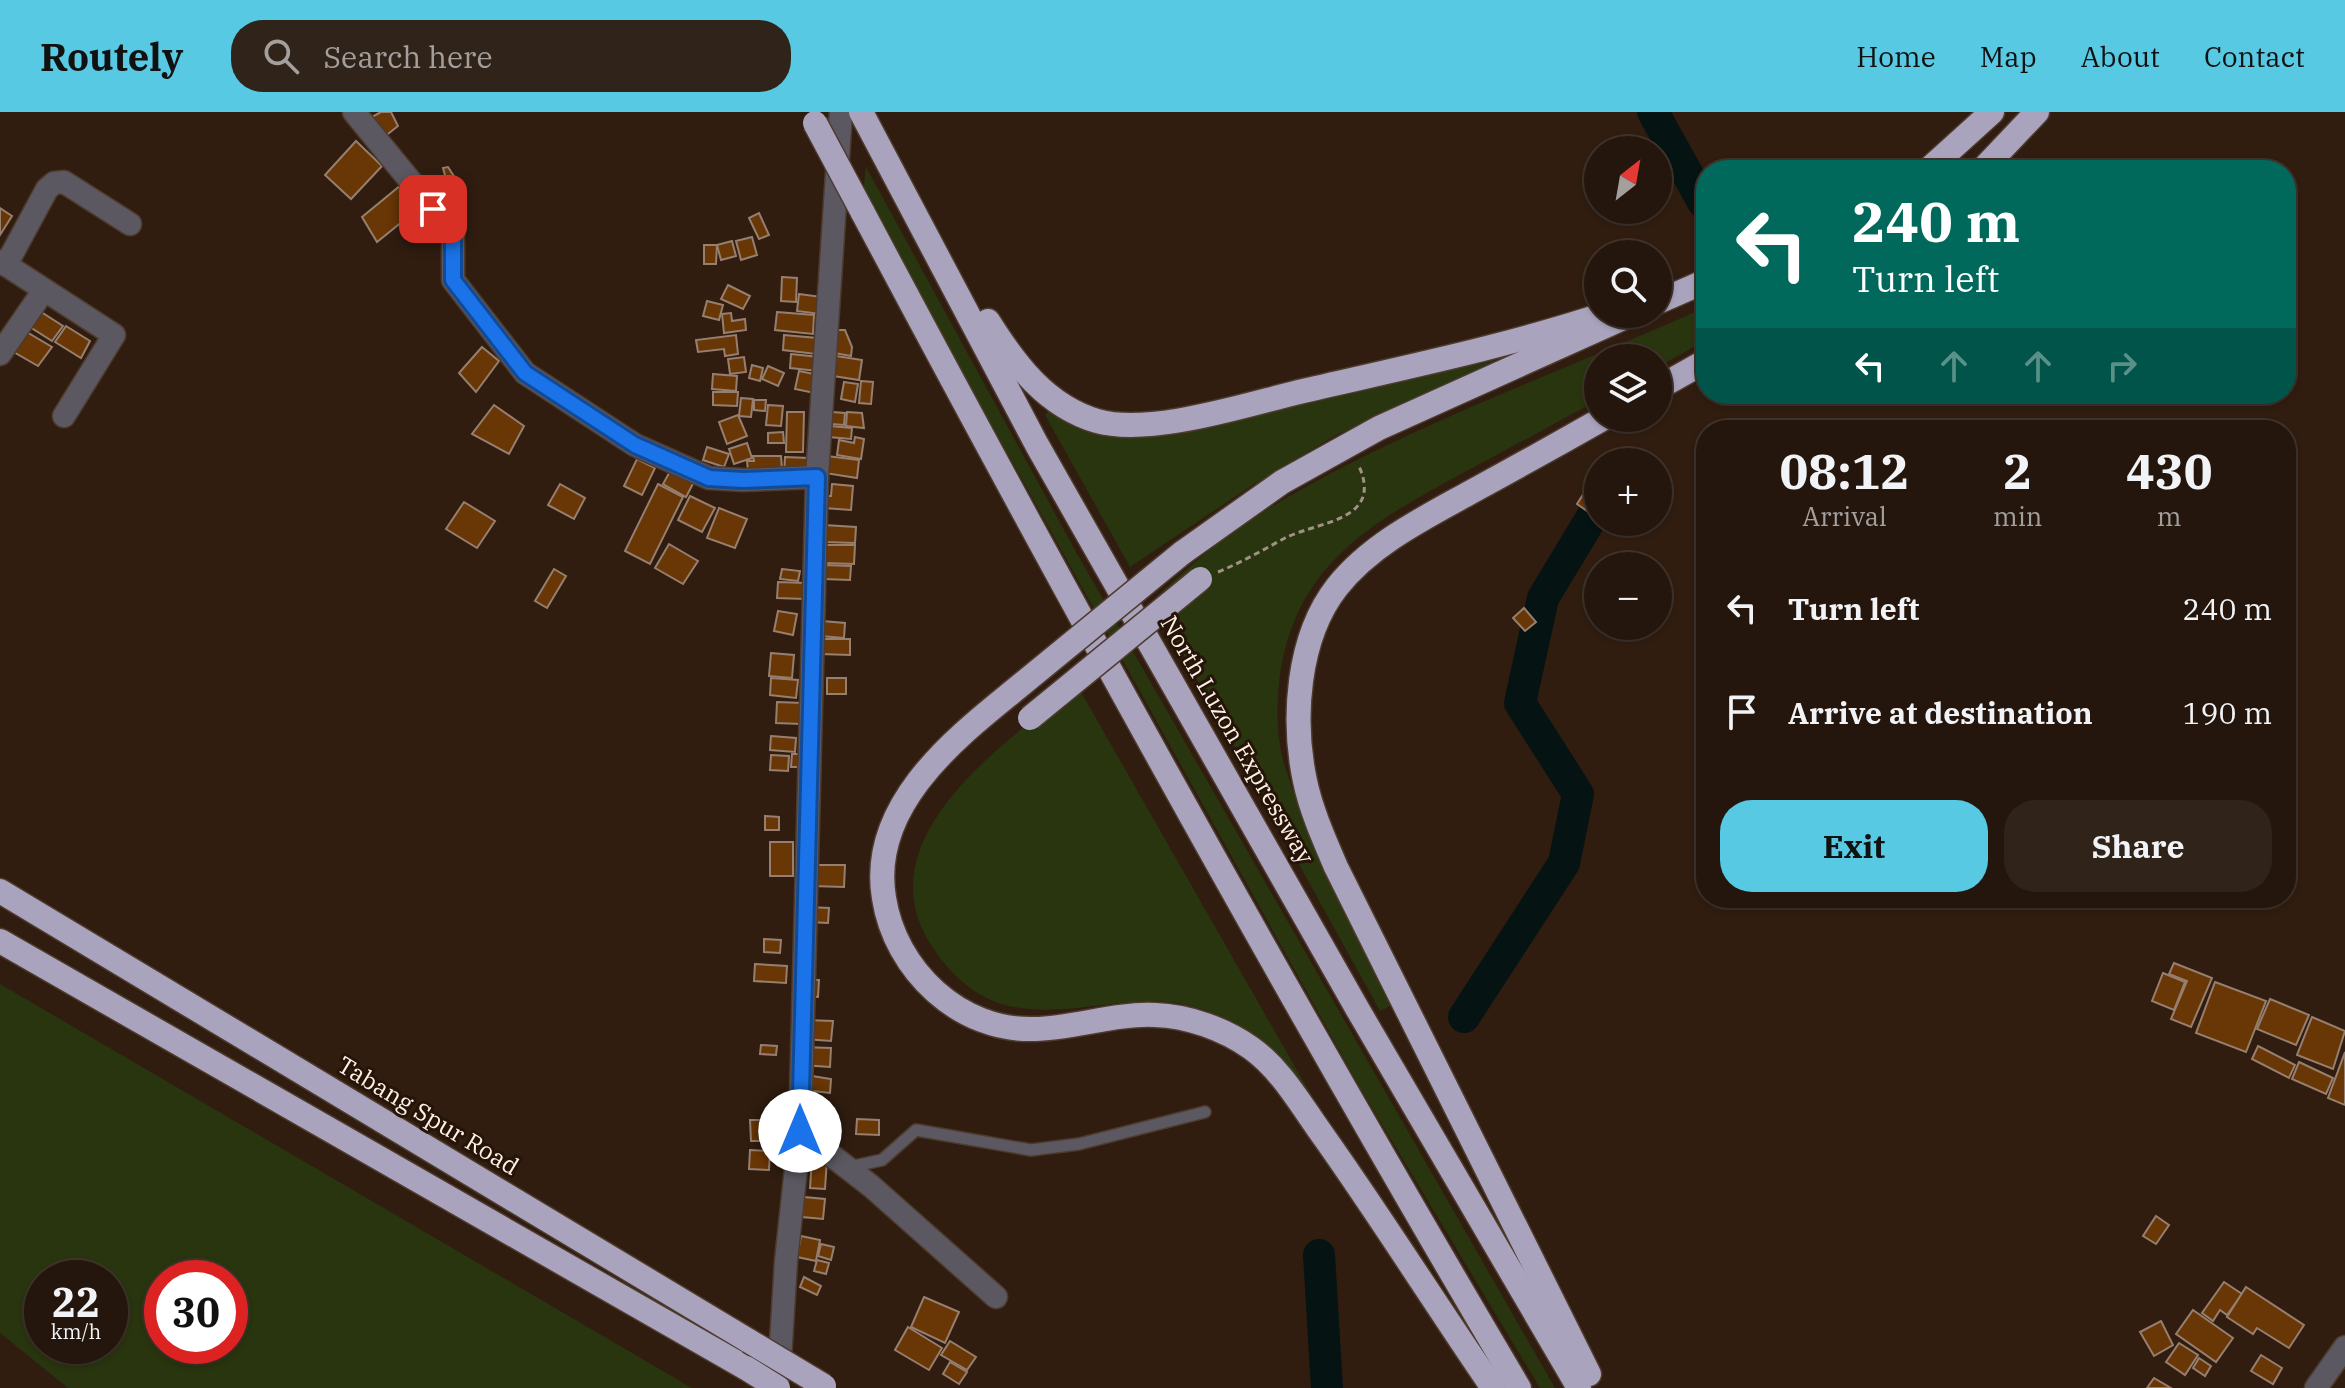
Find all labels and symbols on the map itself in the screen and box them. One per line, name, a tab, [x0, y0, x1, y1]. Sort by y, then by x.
north arrow	[1584, 136, 1672, 224]
pin	[399, 175, 467, 243]
street label: North Luzon Expressway	[1154, 610, 1322, 870]
street label: Tabang Spur Road	[332, 1048, 525, 1182]
position arrow	[758, 1089, 842, 1173]
speed limit sign: 30	[144, 1260, 248, 1364]

